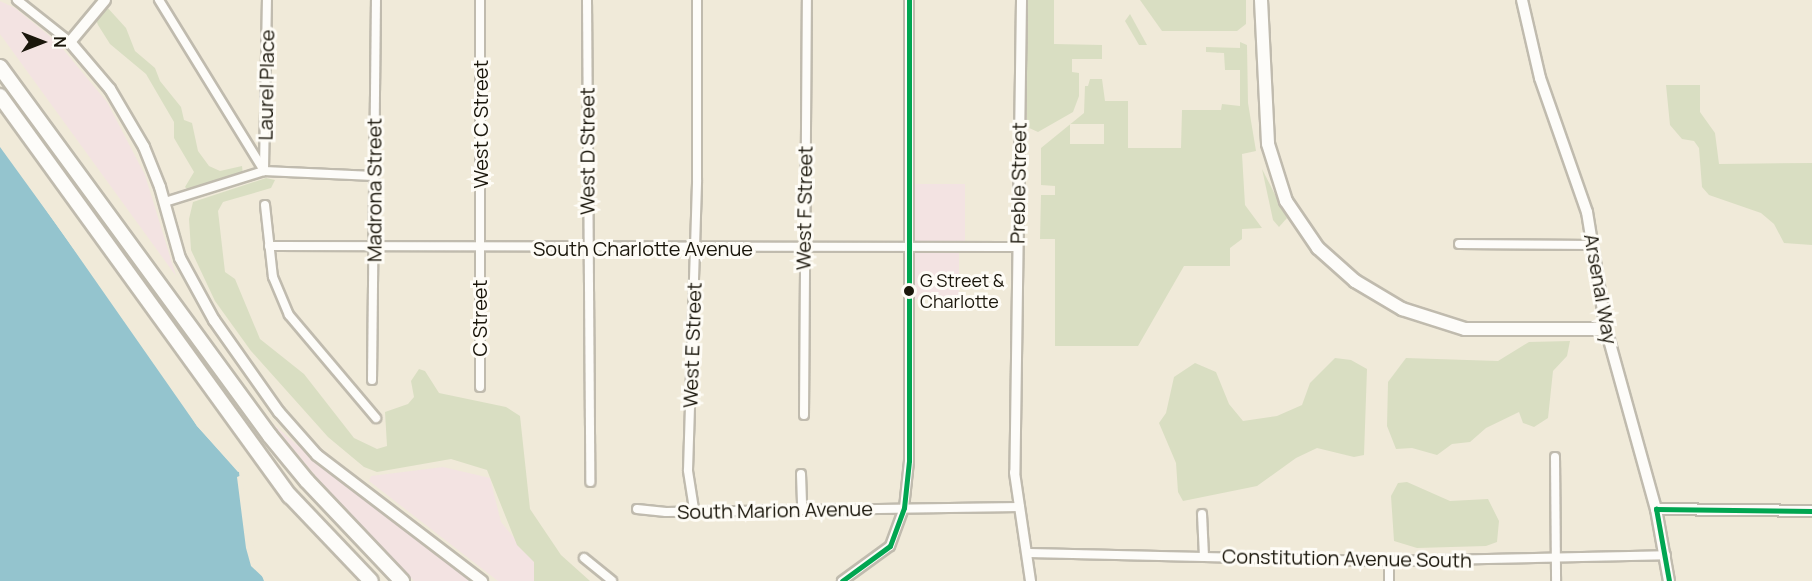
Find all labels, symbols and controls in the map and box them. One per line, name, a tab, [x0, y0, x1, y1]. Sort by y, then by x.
north arrow	[12, 12, 72, 72]
street label: Laurel Place	[253, 29, 279, 141]
text: N	[49, 36, 71, 48]
street label: West C Street	[468, 60, 492, 188]
street label: West D Street	[575, 87, 599, 215]
street label: Madrona Street	[362, 118, 386, 262]
street label: Preble Street	[1005, 122, 1031, 244]
street label: West F Street	[791, 146, 817, 270]
street label: Arsenal Way	[1579, 232, 1623, 346]
street label: South Charlotte Avenue	[533, 236, 753, 260]
place label: G Street & Charlotte	[920, 270, 1004, 312]
street label: C Street	[467, 279, 491, 357]
street label: West E Street	[678, 282, 706, 408]
marker: G Street & Charlotte	[903, 285, 915, 297]
street label: South Marion Avenue	[677, 496, 873, 524]
street label: Constitution Avenue South	[1222, 544, 1472, 572]

